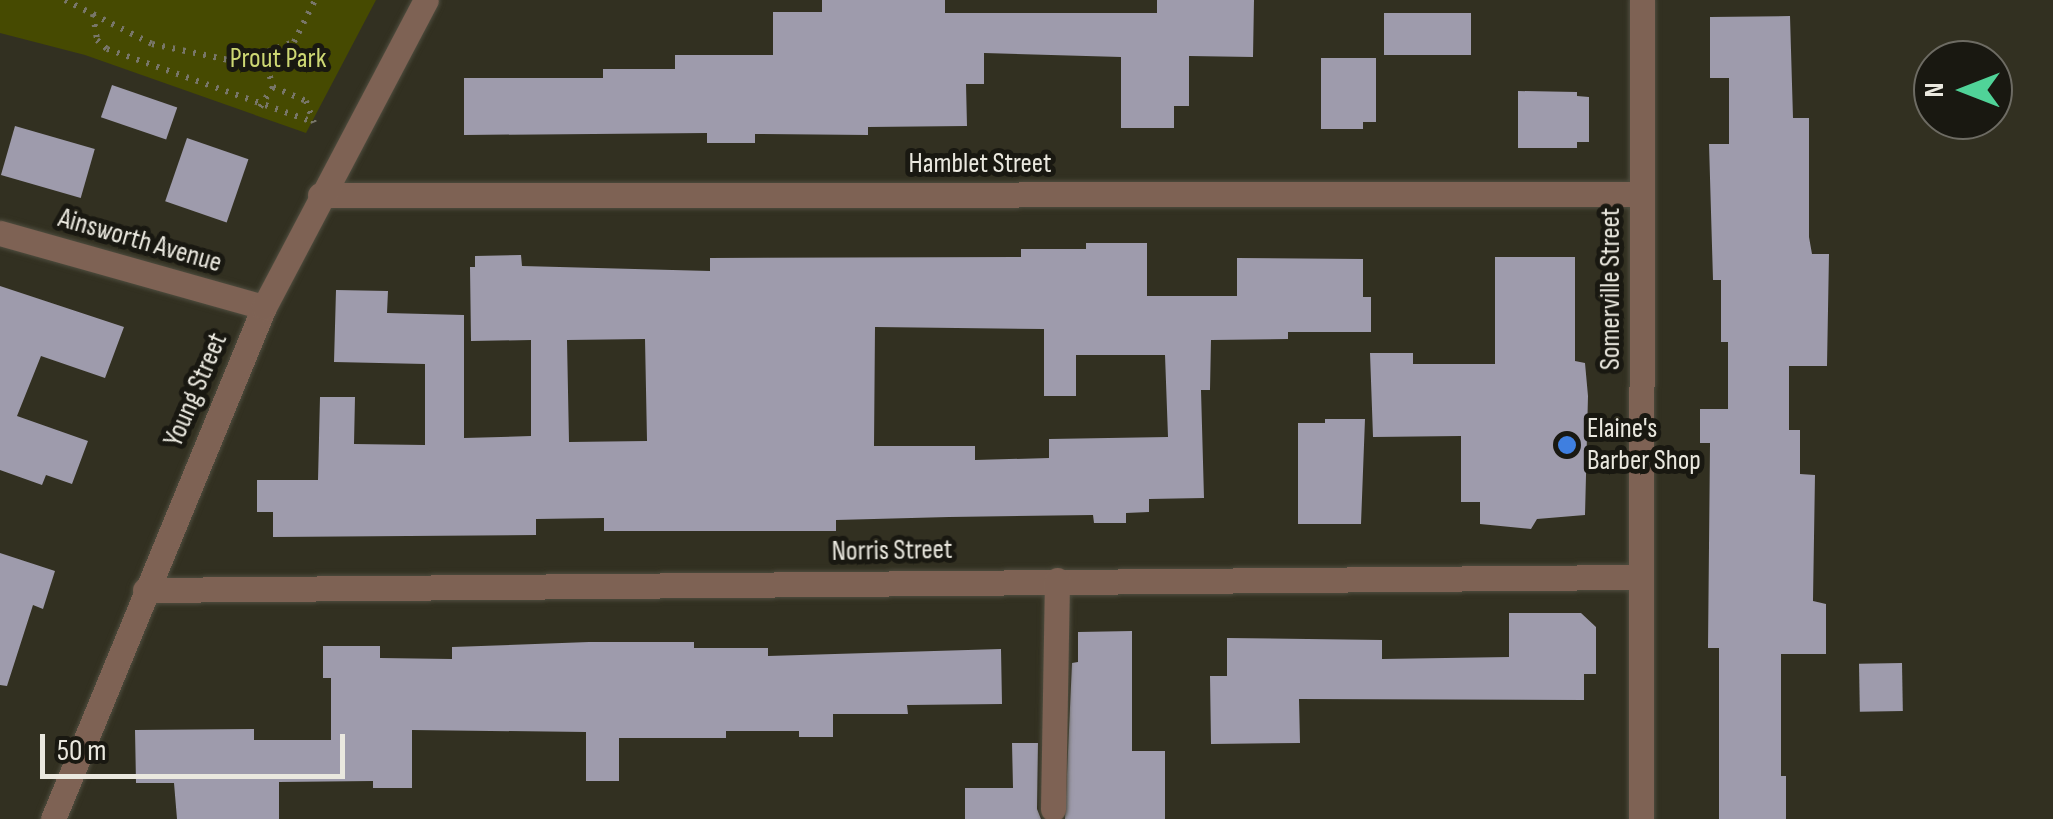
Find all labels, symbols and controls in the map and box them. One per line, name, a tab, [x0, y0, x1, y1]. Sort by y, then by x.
north arrow	[1913, 40, 2013, 140]
park label: Prout Park	[230, 42, 326, 76]
text: N	[1918, 83, 1951, 97]
street label: Hamblet Street	[908, 147, 1052, 181]
street label: Ainsworth Avenue	[54, 202, 226, 280]
street label: Somerville Street	[1594, 208, 1628, 370]
street label: Young Street	[157, 328, 235, 452]
place label: Elaine's Barber Shop	[1587, 412, 1701, 478]
marker: Elaine's Barber Shop	[1556, 434, 1578, 456]
street label: Norris Street	[831, 533, 953, 569]
scale bar	[45, 714, 350, 776]
text: 50 m	[57, 733, 106, 769]

